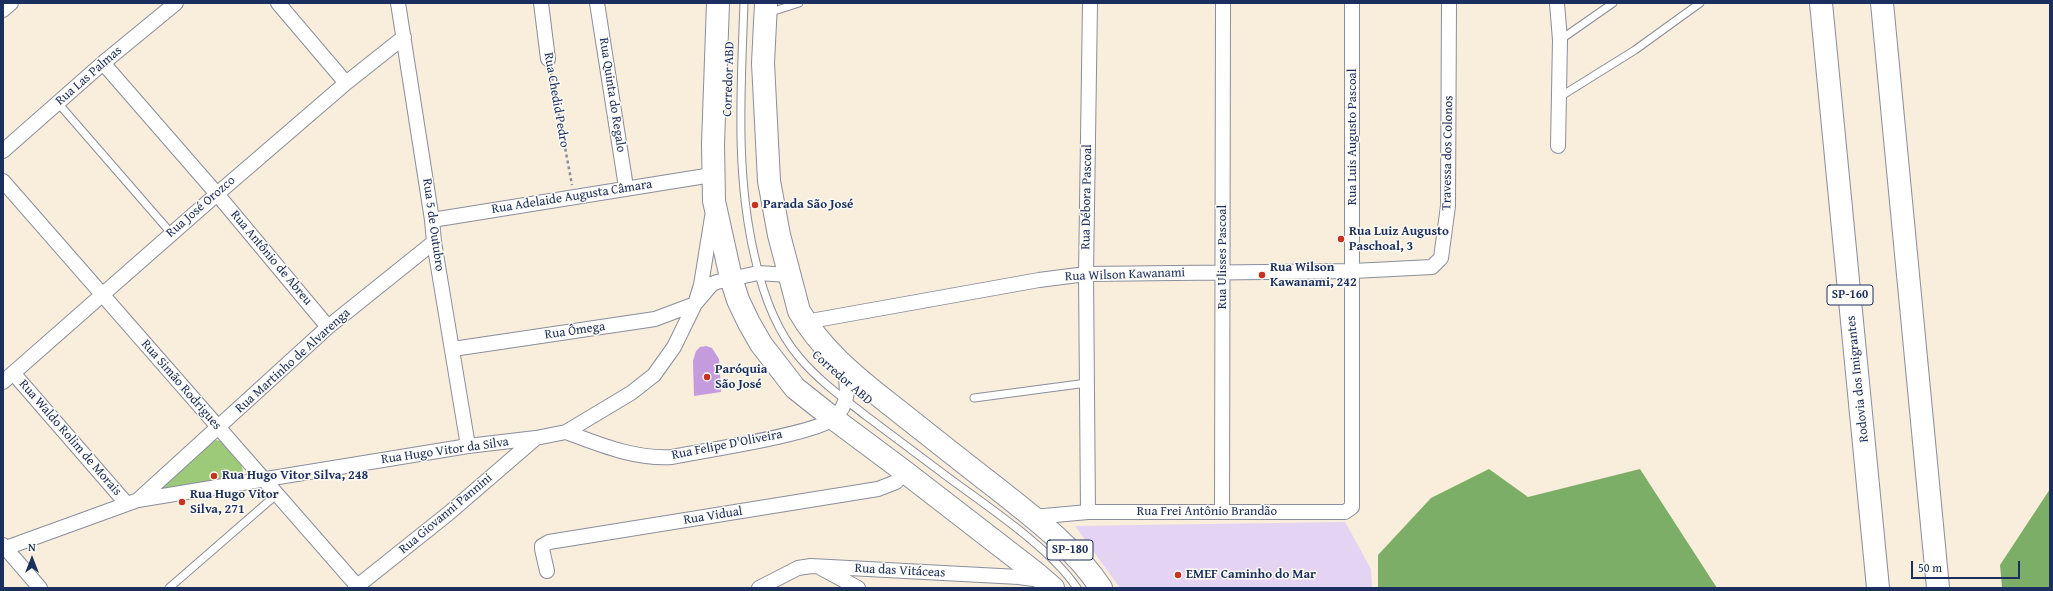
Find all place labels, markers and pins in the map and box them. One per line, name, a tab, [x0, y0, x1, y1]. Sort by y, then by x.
place label: Parada São José	[763, 197, 853, 213]
marker: Parada São José	[750, 200, 760, 210]
place label: Rua Luiz Augusto Paschoal, 3	[1349, 224, 1449, 255]
marker: Rua Luiz Augusto Paschoal, 3	[1336, 234, 1346, 244]
place label: Rua Wilson Kawanami, 242	[1270, 260, 1357, 291]
marker: Rua Wilson Kawanami, 242	[1257, 270, 1267, 280]
place label: Paróquia São José	[715, 362, 768, 393]
marker: Paróquia São José	[702, 372, 712, 382]
place label: Rua Hugo Vitor Silva, 248	[222, 468, 368, 484]
marker: Rua Hugo Vitor Silva, 248	[209, 471, 219, 481]
place label: Rua Hugo Vitor Silva, 271	[190, 487, 279, 518]
marker: Rua Hugo Vitor Silva, 271	[177, 497, 187, 507]
place label: EMEF Caminho do Mar	[1186, 567, 1316, 583]
marker: EMEF Caminho do Mar	[1173, 570, 1183, 580]

